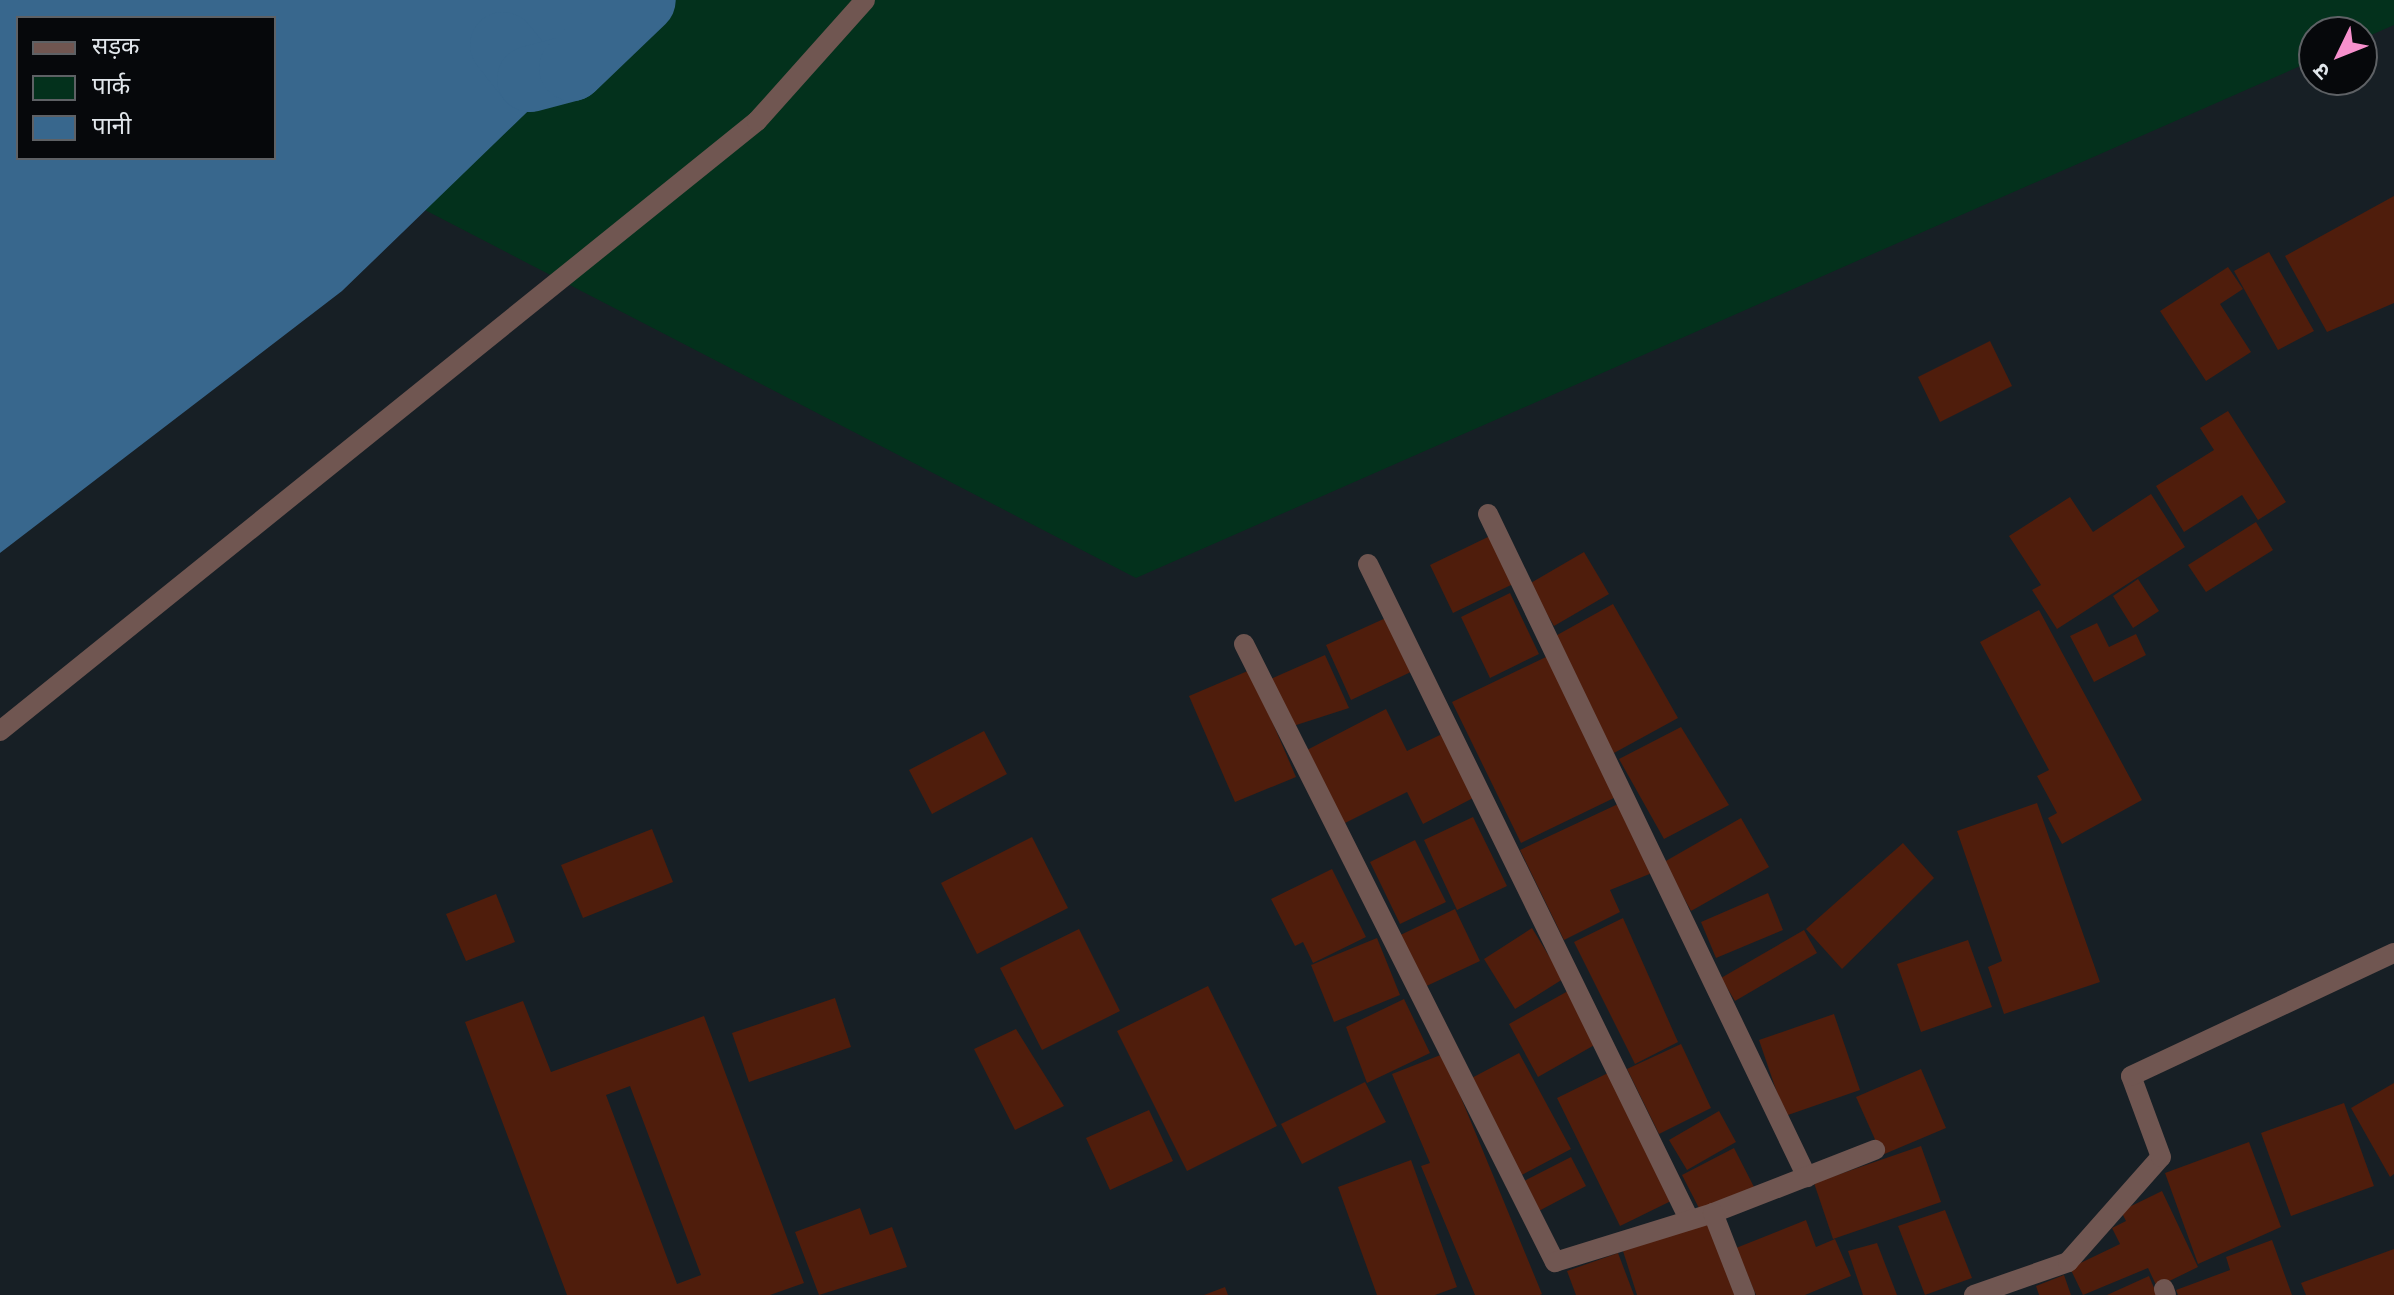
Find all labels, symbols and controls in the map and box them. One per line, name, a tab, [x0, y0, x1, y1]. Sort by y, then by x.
legend	[16, 16, 276, 160]
north arrow	[2298, 16, 2378, 96]
text: सड़क	[92, 32, 140, 60]
text: उ	[2308, 58, 2335, 85]
text: पार्क	[92, 72, 130, 100]
text: पानी	[92, 112, 131, 140]

